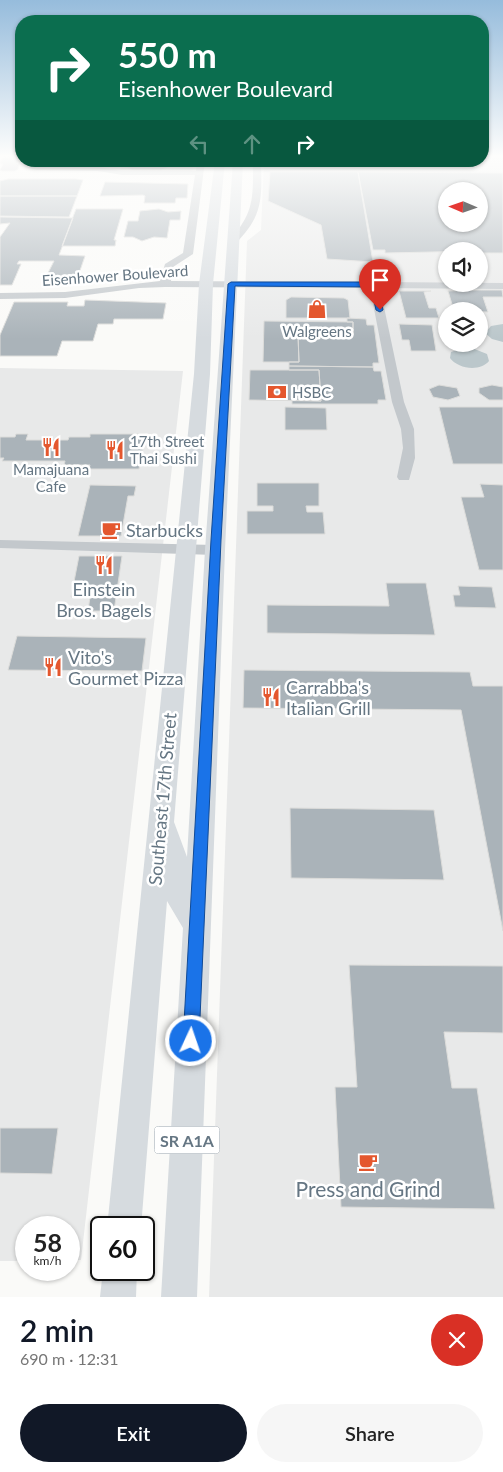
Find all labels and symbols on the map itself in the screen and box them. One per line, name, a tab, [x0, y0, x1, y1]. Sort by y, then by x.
north arrow	[438, 182, 488, 232]
pin	[359, 259, 401, 310]
street label: Eisenhower Boulevard	[41, 261, 189, 289]
shop icon: Walgreens	[306, 298, 328, 320]
place label: Walgreens	[282, 322, 352, 340]
bank icon: HSBC	[266, 381, 288, 403]
place label: HSBC	[292, 383, 331, 401]
place label: 17th Street Thai Sushi	[130, 432, 205, 467]
restaurant icon: Mamajuana Cafe	[40, 436, 62, 458]
restaurant icon: 17th Street Thai Sushi	[104, 439, 126, 461]
place label: Mamajuana Cafe	[13, 460, 89, 495]
cafe icon: Starbucks	[100, 519, 122, 541]
place label: Starbucks	[126, 519, 203, 541]
restaurant icon: Einstein Bros. Bagels	[93, 554, 115, 576]
place label: Einstein Bros. Bagels	[56, 578, 152, 621]
place label: Vito's Gourmet Pizza	[68, 646, 183, 689]
restaurant icon: Vito's Gourmet Pizza	[42, 656, 64, 678]
place label: Carrabba's Italian Grill	[286, 676, 371, 719]
restaurant icon: Carrabba's Italian Grill	[260, 686, 282, 708]
street label: Southeast 17th Street	[143, 711, 181, 886]
position arrow	[164, 1014, 216, 1066]
road number: SR A1A	[154, 1126, 220, 1154]
cafe icon: Press and Grind	[357, 1151, 379, 1173]
place label: Press and Grind	[296, 1176, 440, 1201]
speed limit sign: 60	[90, 1216, 155, 1281]

